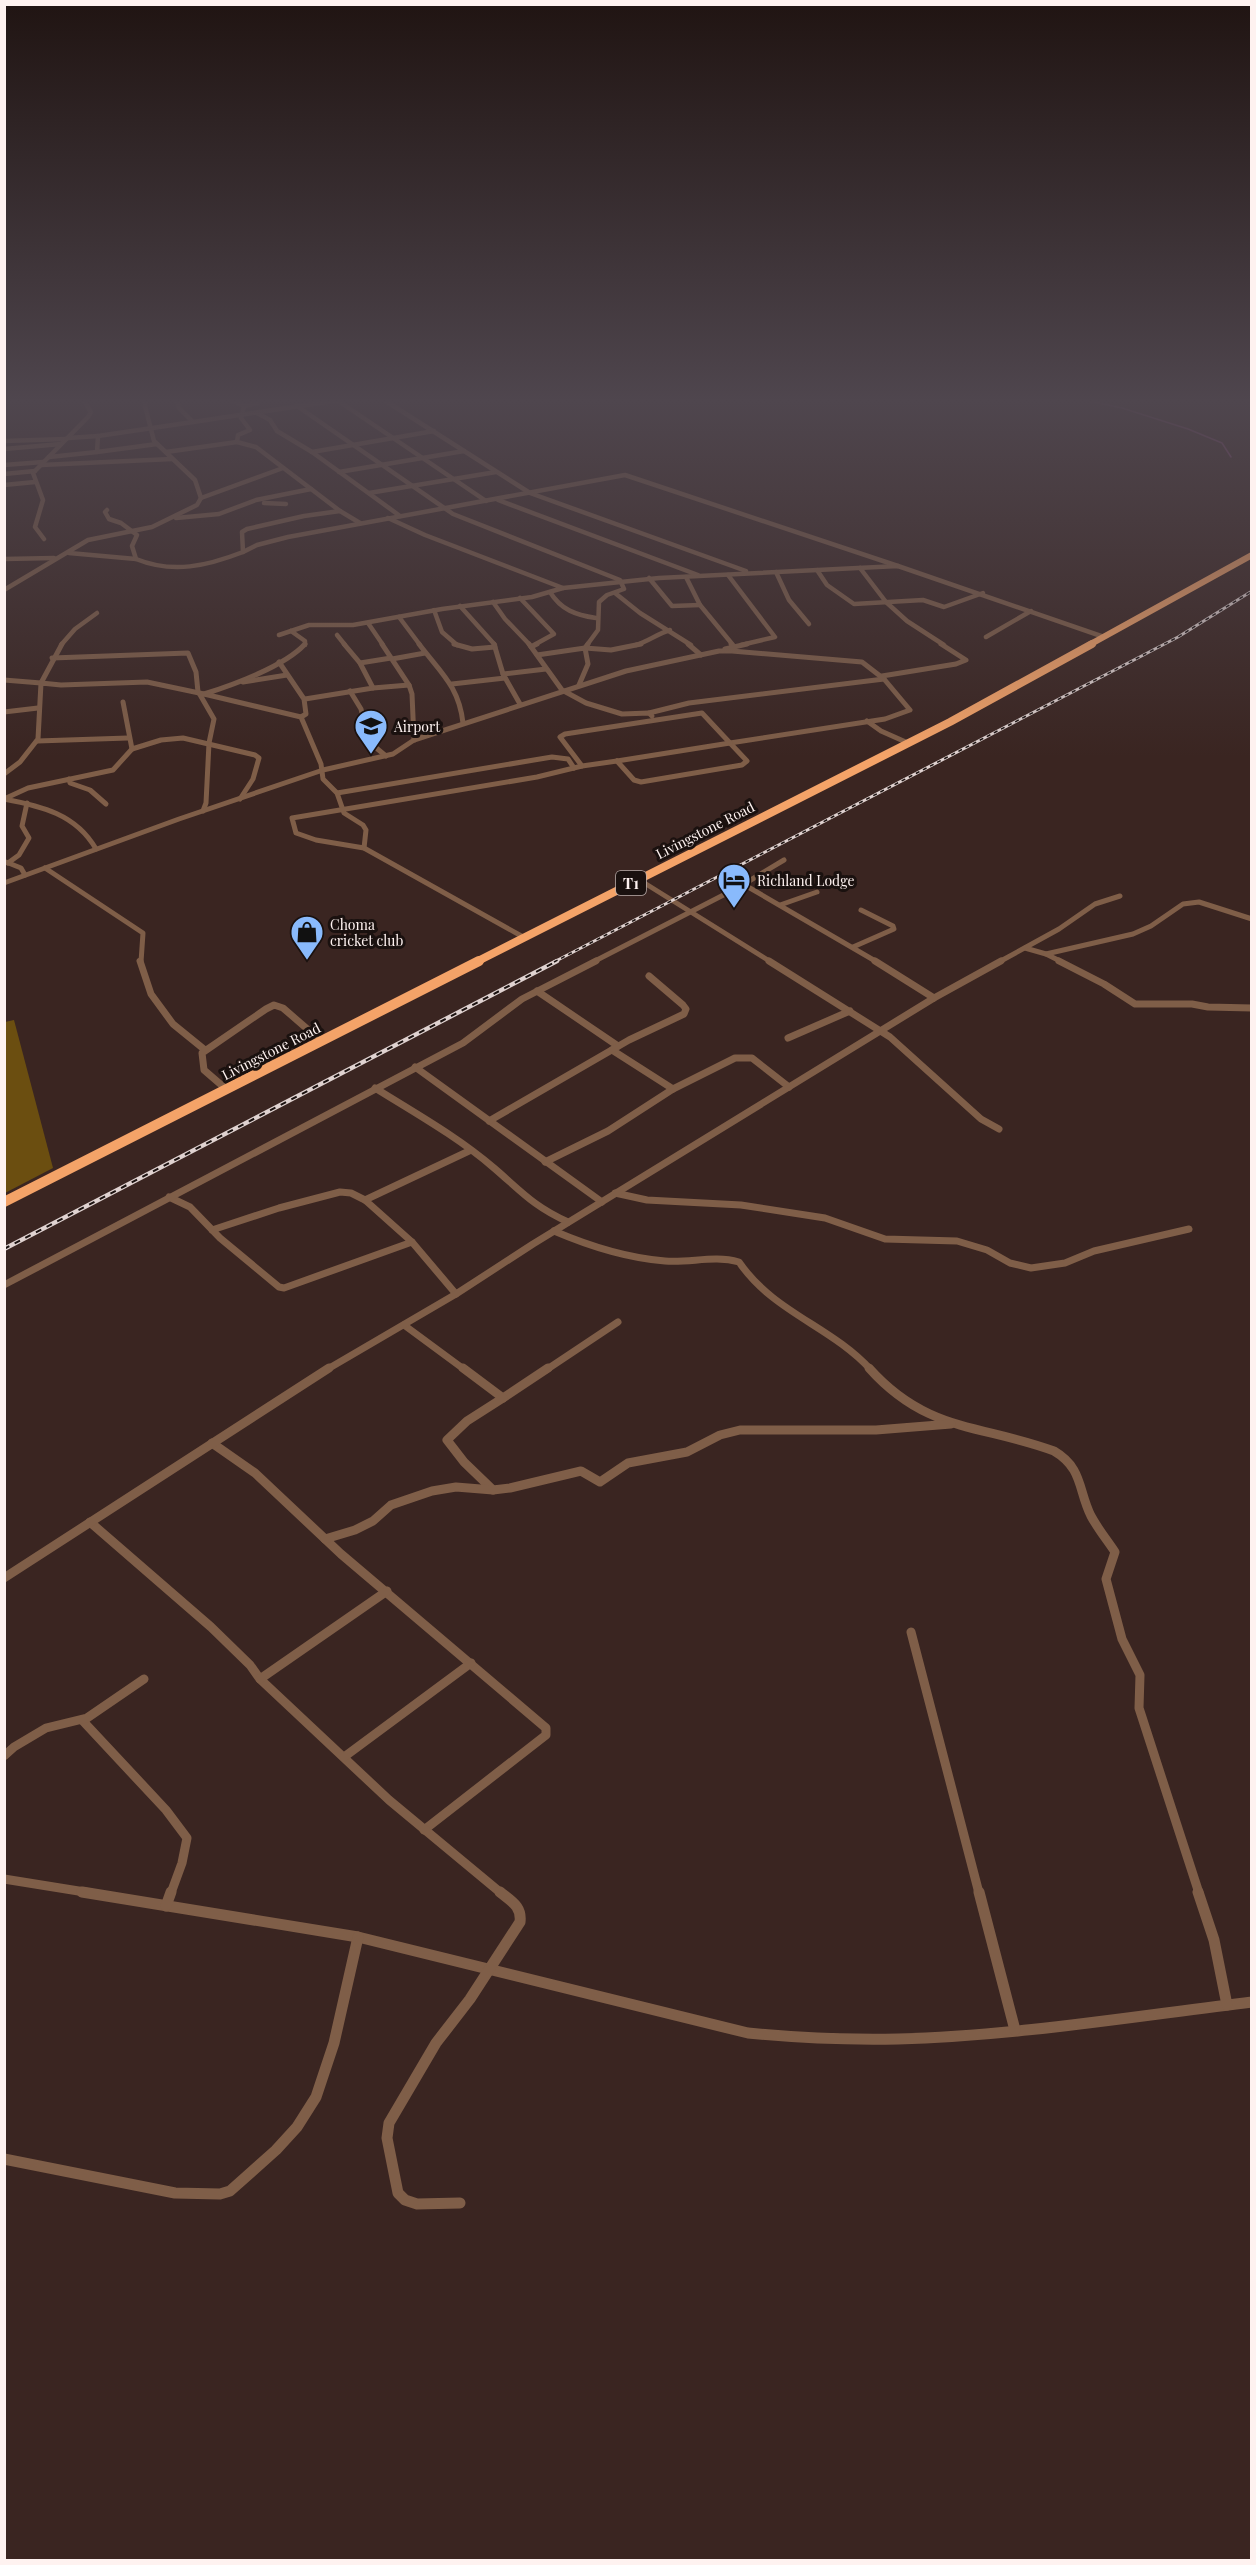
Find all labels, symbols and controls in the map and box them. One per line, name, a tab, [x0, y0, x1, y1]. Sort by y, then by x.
school or university icon: Airport	[353, 708, 389, 755]
place label: Airport	[393, 717, 441, 736]
street label: Livingstone Road	[652, 797, 758, 863]
hotel icon: Richland Lodge	[716, 862, 752, 909]
road number: T1	[616, 871, 646, 895]
place label: Richland Lodge	[757, 871, 855, 890]
shop icon: Choma cricket club	[289, 914, 325, 961]
place label: Choma cricket club	[330, 915, 403, 950]
street label: Livingstone Road	[218, 1018, 324, 1084]

